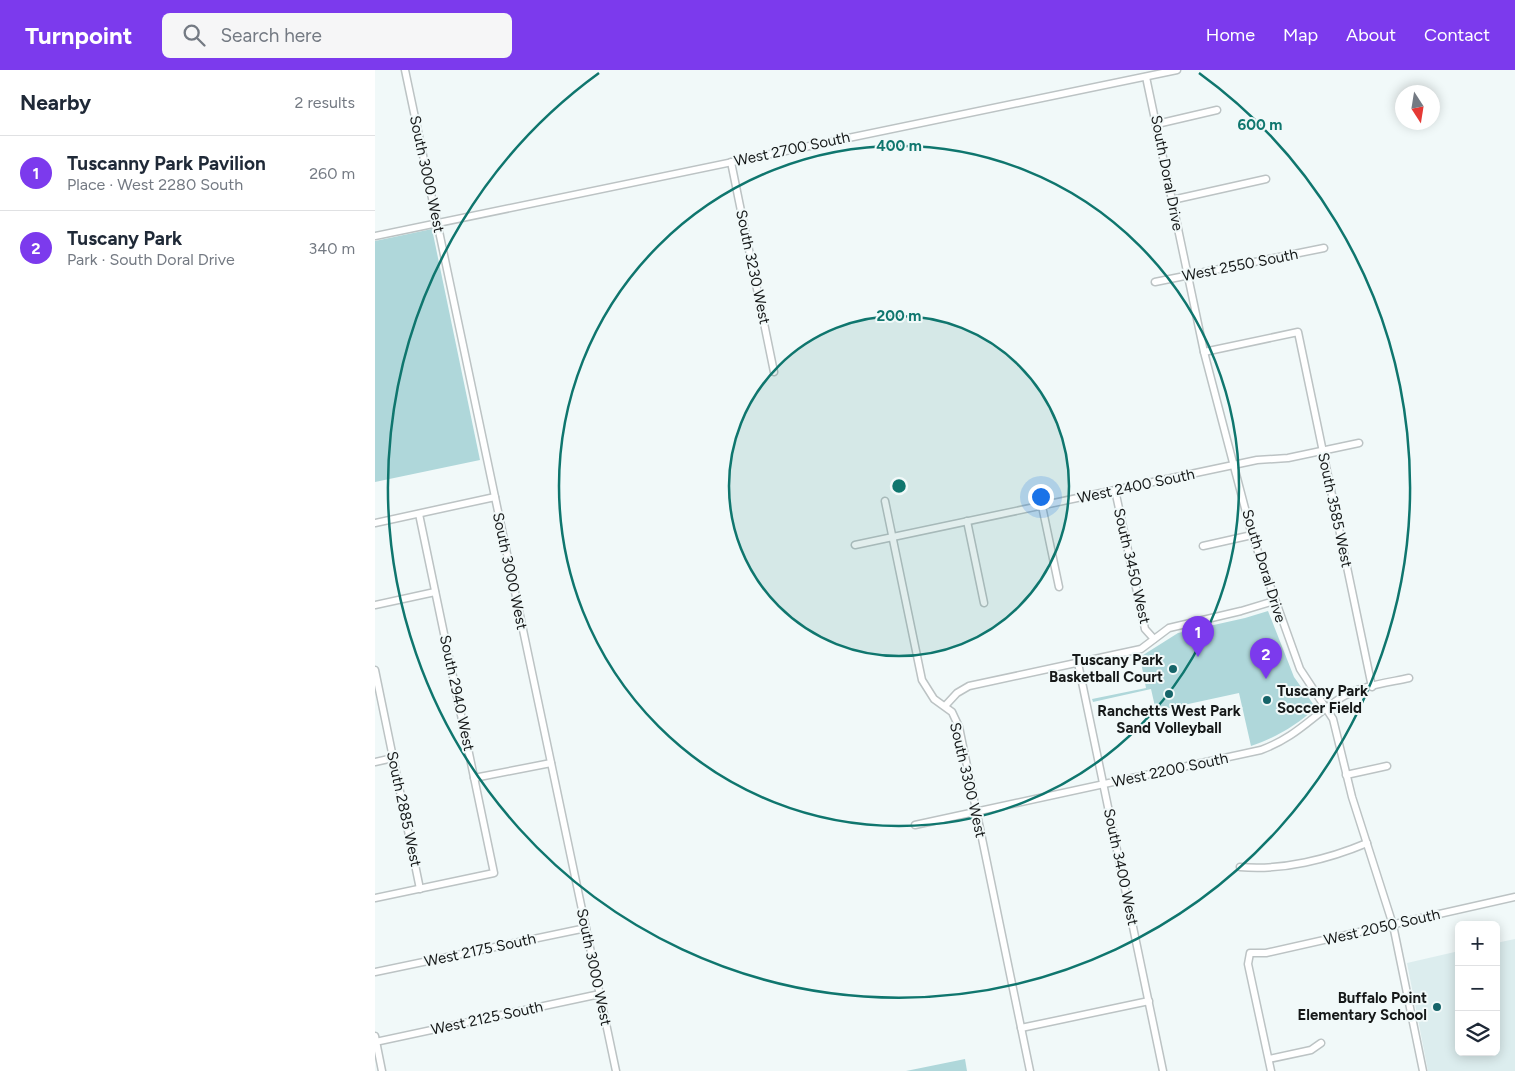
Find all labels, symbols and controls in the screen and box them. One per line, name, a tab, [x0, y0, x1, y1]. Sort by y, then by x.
search box	[162, 13, 512, 58]
text: Turnpoint	[25, 21, 132, 50]
icon: search	[180, 21, 208, 49]
text: Search here	[220, 24, 322, 47]
text: Home	[1206, 24, 1255, 46]
text: Map	[1283, 24, 1318, 46]
text: About	[1346, 24, 1396, 46]
text: Contact	[1424, 24, 1490, 46]
north arrow	[1395, 85, 1440, 130]
text: Nearby	[20, 90, 91, 115]
text: 2 results	[295, 93, 355, 112]
street label: South 3000 West	[406, 114, 448, 235]
street label: South Doral Drive	[1147, 114, 1187, 232]
text: 600 m	[1238, 116, 1282, 134]
street label: West 2700 South	[732, 128, 852, 170]
text: 400 m	[876, 137, 922, 155]
text: Tuscanny Park Pavilion	[67, 152, 266, 175]
text: 1	[33, 164, 39, 183]
text: 260 m	[309, 164, 355, 183]
text: Place · West 2280 South	[67, 175, 243, 194]
street label: South 3230 West	[732, 208, 774, 326]
text: Tuscany Park	[67, 227, 182, 250]
text: 2	[31, 239, 41, 258]
text: 340 m	[309, 239, 355, 258]
street label: West 2550 South	[1181, 245, 1299, 285]
text: Park · South Doral Drive	[67, 250, 235, 269]
text: 200 m	[877, 307, 921, 325]
street label: South 3585 West	[1314, 451, 1356, 569]
street label: West 2400 South	[1076, 465, 1196, 507]
centre of rings	[890, 477, 908, 495]
your location	[1028, 484, 1054, 510]
street label: South 3450 West	[1110, 506, 1154, 626]
street label: South Doral Drive	[1238, 507, 1290, 625]
street label: South 3000 West	[489, 511, 531, 632]
pin: 1	[1182, 616, 1214, 657]
street label: South 2940 West	[436, 633, 478, 753]
pin: 2	[1250, 638, 1282, 679]
place label: Tuscany Park Basketball Court	[1049, 651, 1163, 686]
marker: Tuscany Park Basketball Court	[1167, 663, 1179, 675]
place label: Tuscany Park Soccer Field	[1277, 682, 1368, 717]
marker: Ranchetts West Park Sand Volleyball	[1163, 688, 1175, 700]
marker: Tuscany Park Soccer Field	[1261, 694, 1273, 706]
place label: Ranchetts West Park Sand Volleyball	[1097, 702, 1241, 737]
street label: South 3300 West	[946, 721, 990, 840]
street label: West 2200 South	[1110, 749, 1230, 791]
street label: South 2885 West	[383, 750, 425, 869]
street label: South 3400 West	[1100, 807, 1142, 927]
street label: West 2050 South	[1322, 905, 1442, 949]
street label: South 3000 West	[573, 907, 615, 1028]
map controls	[1455, 921, 1500, 1056]
button: +	[1455, 921, 1500, 966]
street label: West 2175 South	[423, 929, 537, 971]
button: −	[1455, 966, 1500, 1011]
place label: Buffalo Point Elementary School	[1298, 989, 1427, 1024]
street label: West 2125 South	[429, 997, 545, 1039]
marker: Buffalo Point Elementary School	[1431, 1001, 1443, 1013]
button: layers	[1455, 1011, 1500, 1056]

